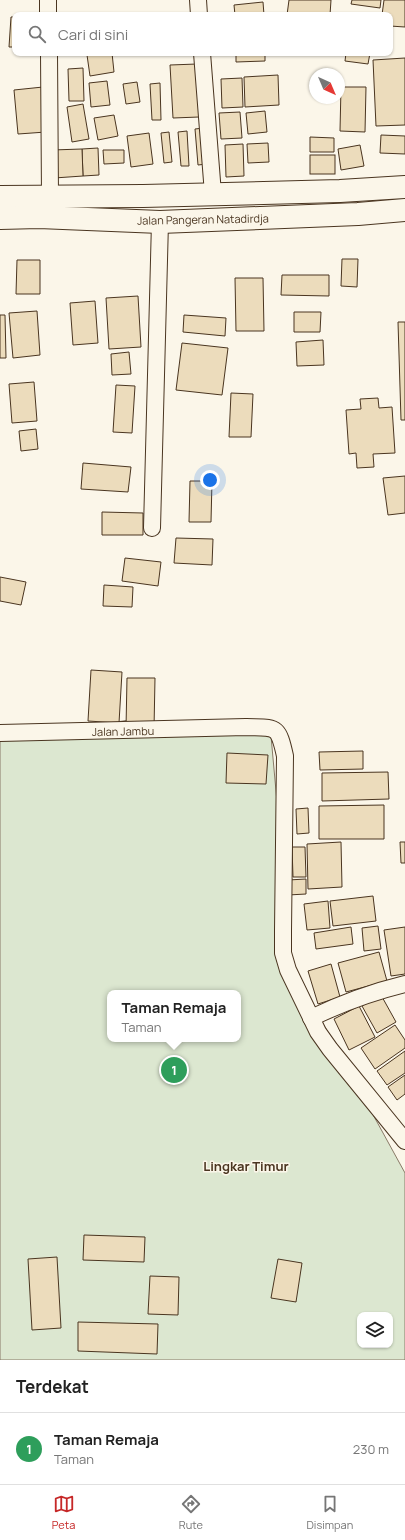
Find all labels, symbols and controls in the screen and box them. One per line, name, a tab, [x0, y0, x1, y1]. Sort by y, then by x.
search box	[12, 12, 393, 56]
icon: search	[26, 23, 48, 45]
text: Cari di sini	[58, 24, 128, 45]
north arrow	[309, 68, 345, 104]
street label: Jalan Pangeran Natadirdja	[137, 210, 269, 228]
your location	[200, 470, 220, 490]
street label: Jalan Jambu	[92, 723, 154, 739]
popup	[107, 990, 241, 1042]
text: Taman Remaja	[122, 997, 227, 1018]
text: Taman	[122, 1018, 162, 1036]
pin: 1	[161, 1055, 187, 1085]
district label: Lingkar Timur	[203, 1157, 289, 1175]
map controls	[357, 1312, 393, 1348]
button: layers	[357, 1312, 393, 1348]
text: Terdekat	[16, 1375, 89, 1398]
text: Taman Remaja	[54, 1429, 159, 1450]
text: 1	[26, 1440, 32, 1458]
text: 230 m	[353, 1440, 389, 1458]
text: Taman	[54, 1450, 94, 1468]
tab: Peta	[52, 1493, 75, 1532]
tab: Rute	[179, 1493, 203, 1532]
tab: Disimpan	[306, 1493, 353, 1532]

